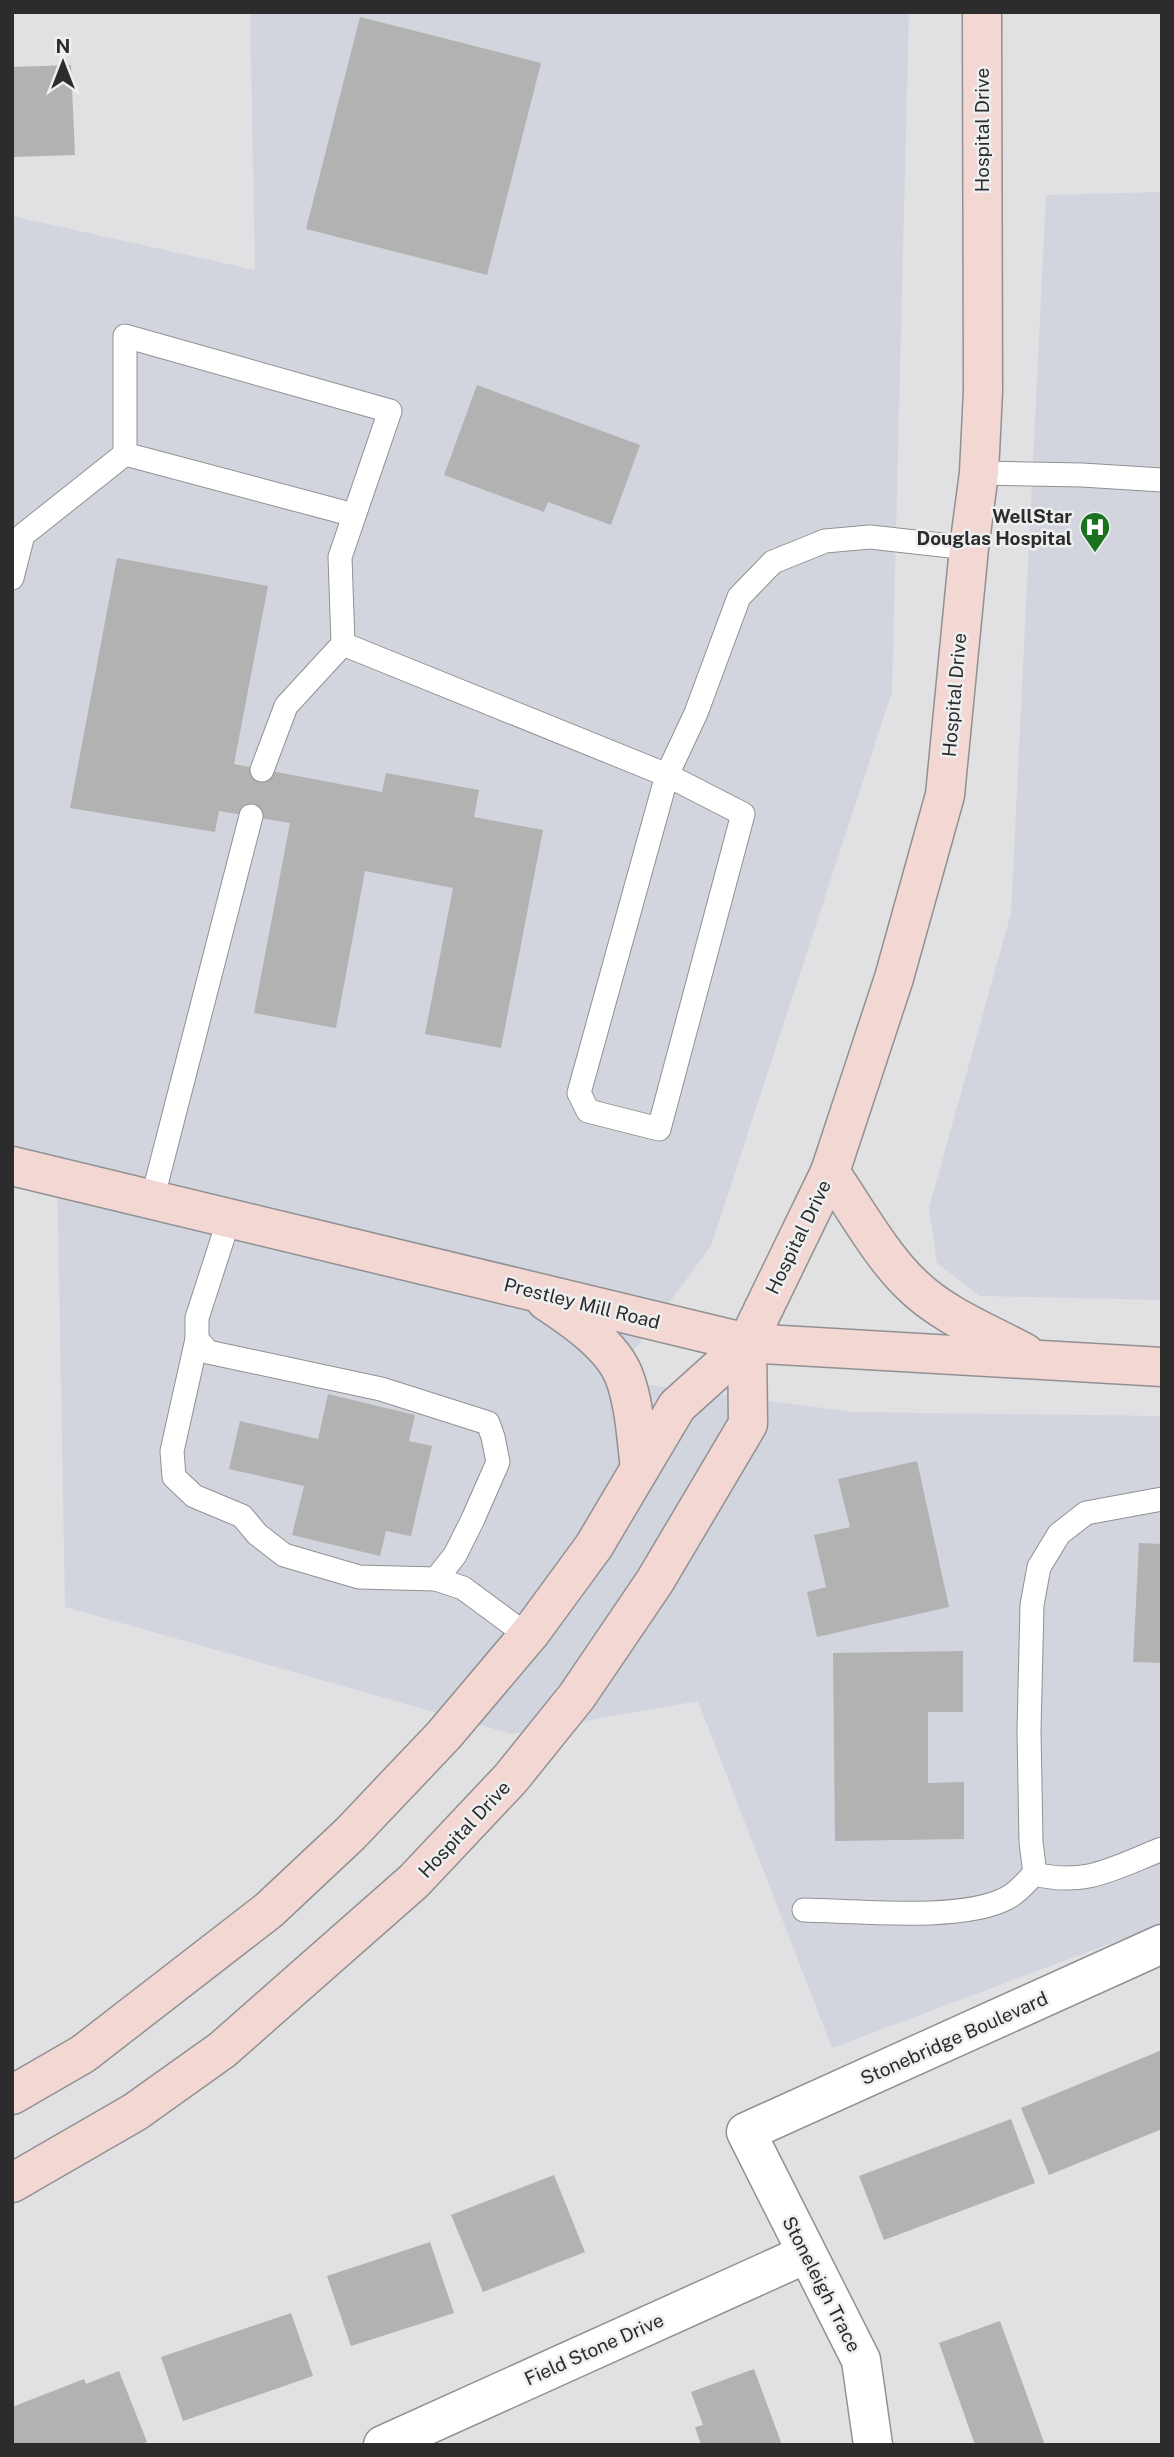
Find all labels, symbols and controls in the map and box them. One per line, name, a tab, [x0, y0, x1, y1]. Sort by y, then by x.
north arrow	[28, 28, 98, 98]
text: N	[56, 35, 70, 57]
street label: Hospital Drive	[971, 68, 993, 192]
place label: WellStar Douglas Hospital	[916, 505, 1072, 549]
hospital icon: WellStar Douglas Hospital	[1078, 510, 1112, 554]
street label: Hospital Drive	[938, 632, 970, 758]
street label: Hospital Drive	[761, 1176, 835, 1298]
street label: Prestley Mill Road	[502, 1273, 662, 1333]
street label: Hospital Drive	[414, 1776, 514, 1882]
street label: Stonebridge Boulevard	[857, 1987, 1051, 2089]
street label: Stoneleigh Trace	[778, 2212, 866, 2356]
street label: Field Stone Drive	[521, 2308, 667, 2390]

